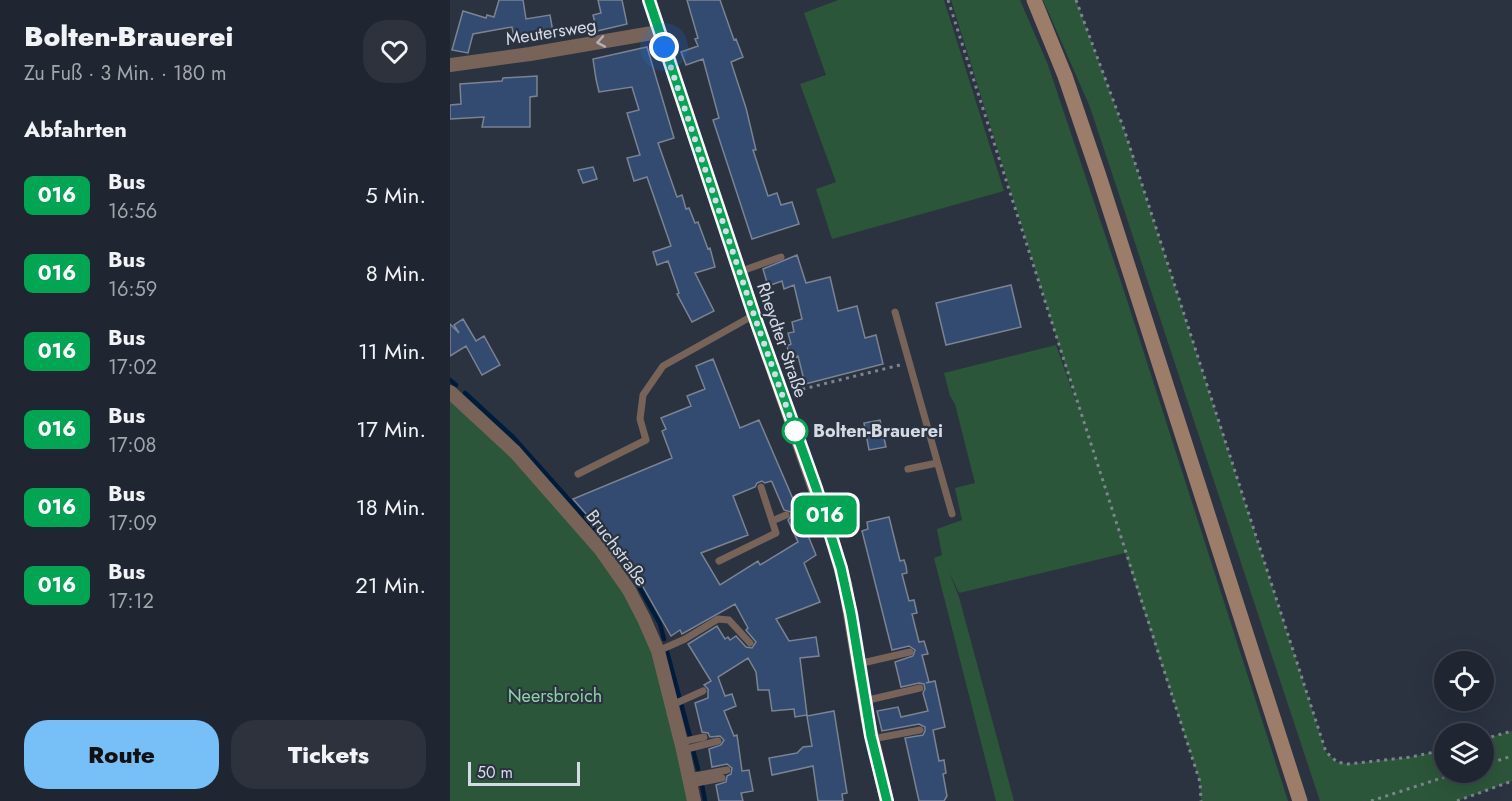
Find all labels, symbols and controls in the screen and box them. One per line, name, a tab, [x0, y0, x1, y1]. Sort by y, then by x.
street label: Meutersweg	[504, 12, 598, 52]
text: Bolten-Brauerei	[24, 16, 233, 57]
button: heart	[363, 20, 426, 83]
your location	[649, 32, 679, 62]
one-way arrow	[596, 35, 606, 48]
text: Zu Fuß · 3 Min. · 180 m	[24, 59, 227, 88]
text: Abfahrten	[24, 113, 127, 145]
text: Bus	[108, 165, 145, 197]
text: 5 Min.	[365, 179, 426, 211]
text: 016	[38, 180, 76, 210]
text: 16:56	[108, 197, 157, 226]
text: Bus	[108, 243, 145, 275]
text: 8 Min.	[366, 257, 426, 289]
text: 016	[38, 258, 76, 288]
text: 16:59	[108, 275, 157, 304]
street label: Rheydter Straße	[750, 279, 814, 401]
text: Bus	[108, 321, 145, 353]
text: 11 Min.	[358, 335, 426, 367]
text: 016	[38, 336, 76, 366]
text: 17:02	[108, 353, 157, 382]
text: Bus	[108, 399, 145, 431]
text: 17 Min.	[356, 413, 426, 445]
text: 016	[38, 414, 76, 444]
marker: Bolten-Brauerei	[782, 418, 808, 444]
place label: Bolten-Brauerei	[813, 418, 943, 444]
text: 17:08	[108, 431, 156, 460]
text: Bus	[108, 477, 145, 509]
text: 18 Min.	[356, 491, 426, 523]
text: 016	[38, 492, 76, 522]
line badge: 016	[790, 496, 860, 534]
text: 016	[806, 500, 844, 530]
street label: Bruchstraße	[580, 504, 654, 592]
text: 17:09	[108, 509, 157, 538]
text: Bus	[108, 555, 145, 587]
text: 21 Min.	[355, 569, 426, 601]
text: 016	[38, 570, 76, 600]
text: 17:12	[108, 587, 154, 616]
map controls	[1434, 651, 1494, 783]
button: locate	[1434, 651, 1494, 711]
park label: Neersbroich	[508, 683, 602, 709]
button: Route	[24, 720, 219, 789]
button: Tickets	[231, 720, 426, 789]
button: layers	[1434, 723, 1494, 783]
scale bar	[468, 759, 580, 786]
text: 50 m	[477, 761, 513, 784]

